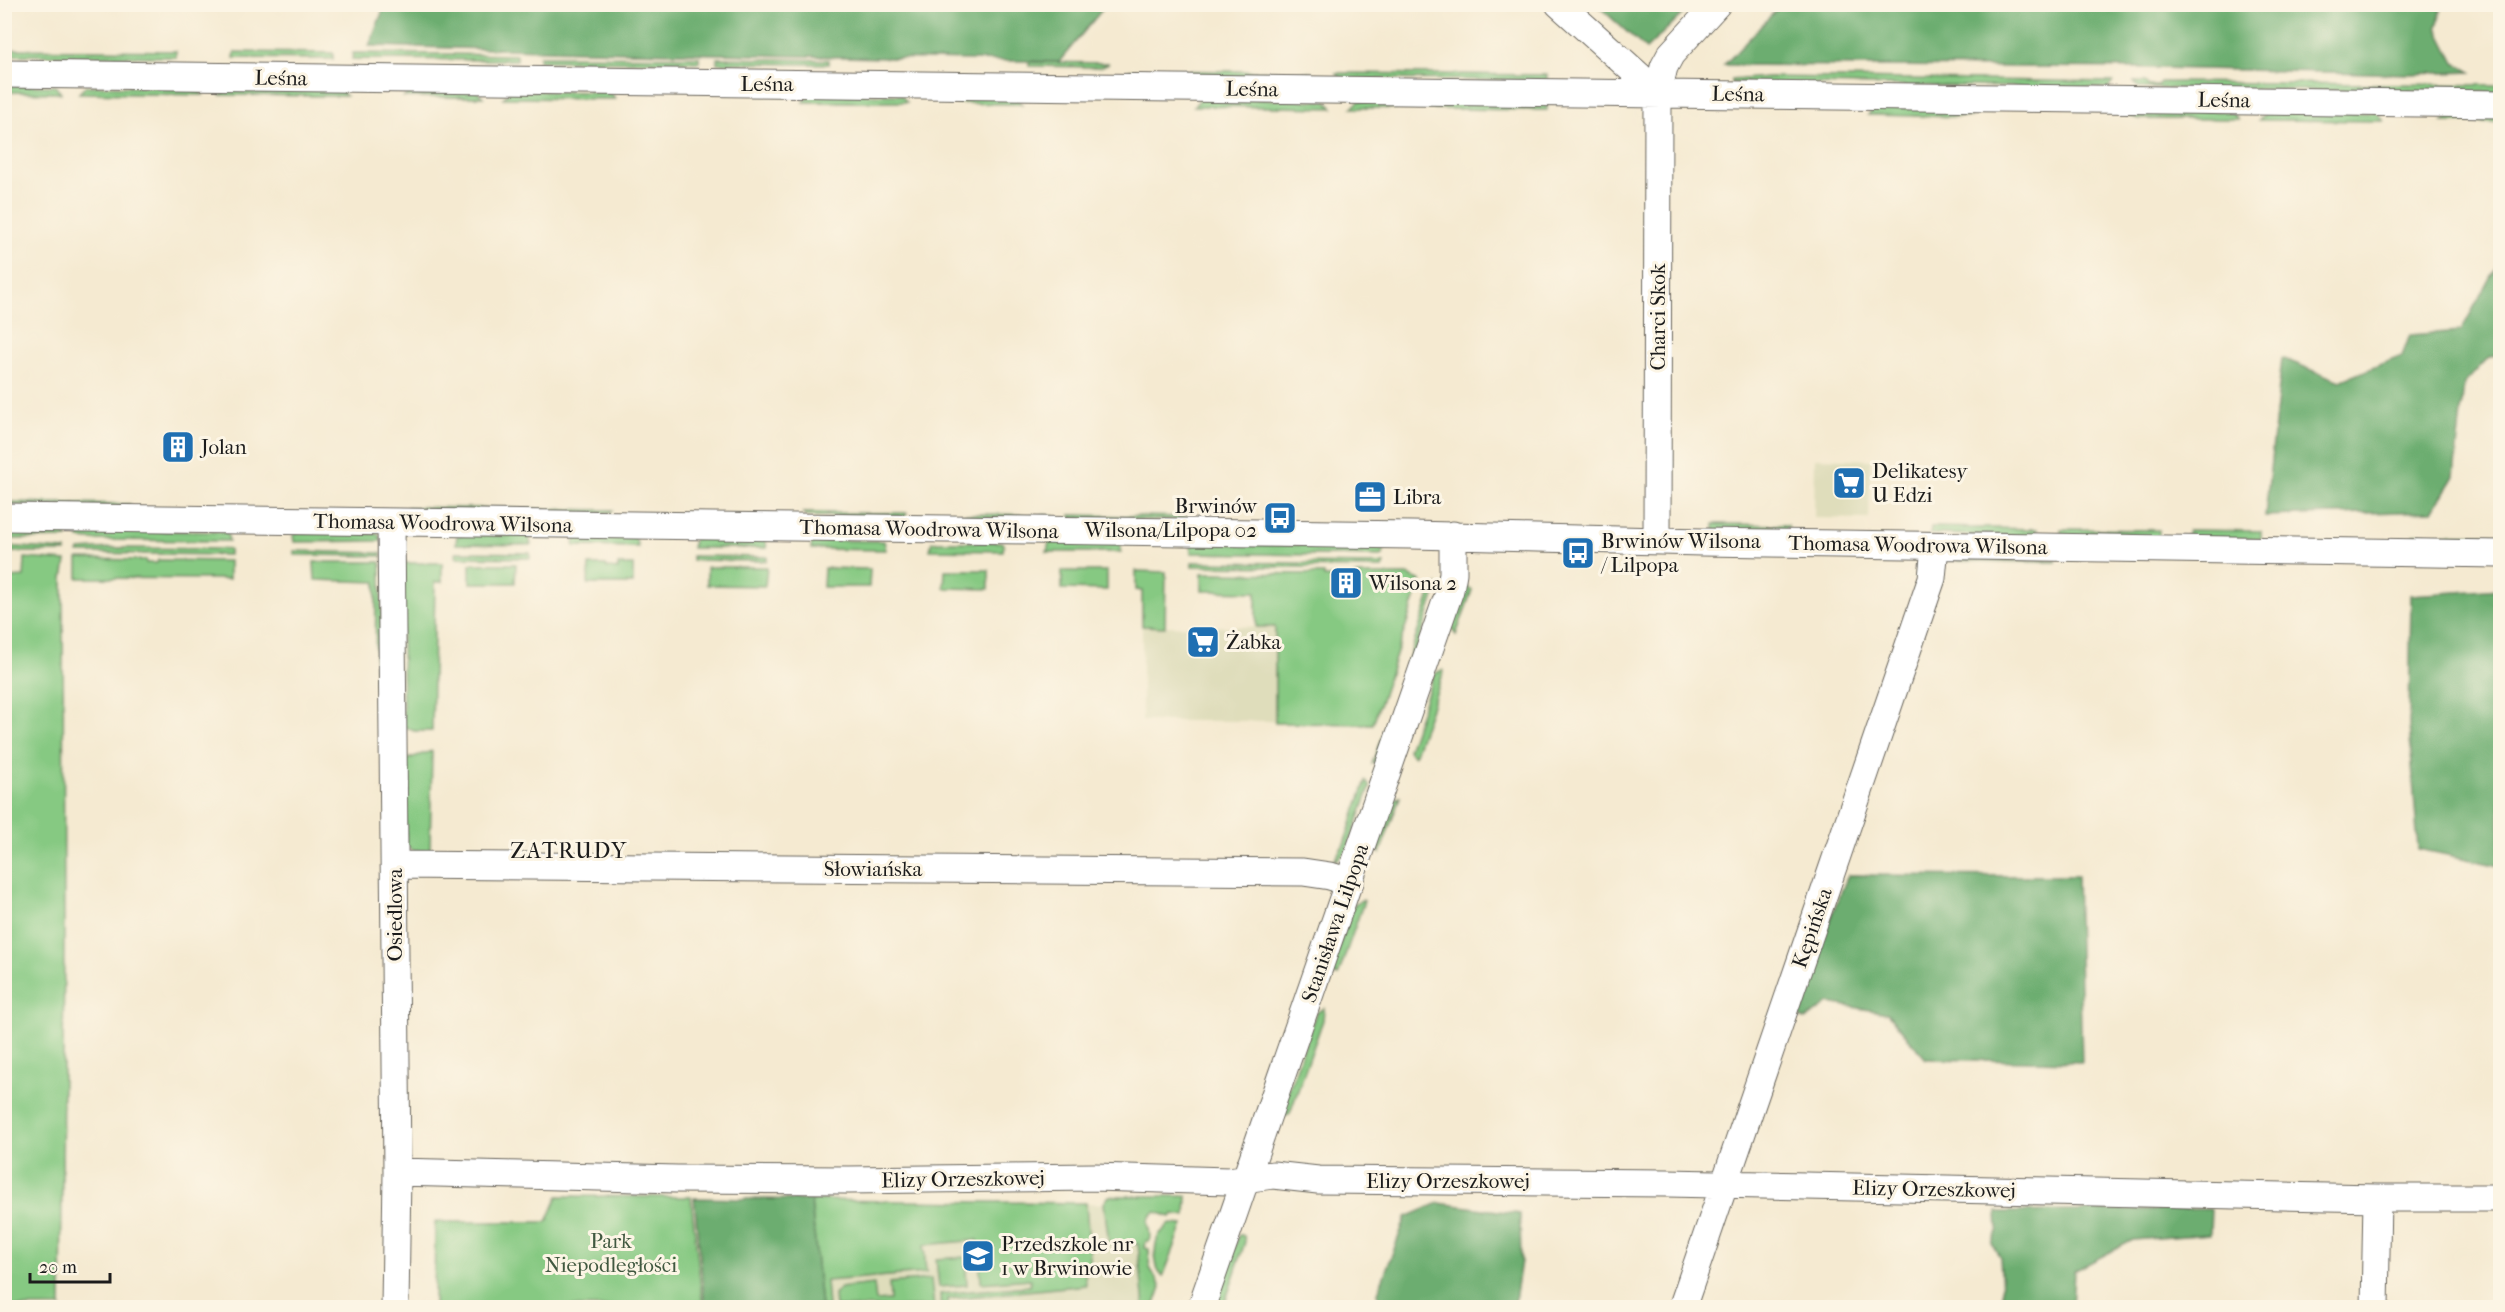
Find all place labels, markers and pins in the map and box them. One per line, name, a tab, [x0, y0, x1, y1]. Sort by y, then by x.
building icon: Jolan	[160, 429, 196, 465]
place label: Jolan	[199, 435, 247, 459]
place label: Delikatesy U Edzi	[1872, 459, 1968, 507]
supermarket icon: Delikatesy U Edzi	[1831, 465, 1867, 501]
office icon: Libra	[1352, 479, 1388, 515]
place label: Libra	[1393, 485, 1441, 509]
place label: Brwinów Wilsona/Lilpopa 02	[1084, 494, 1258, 542]
bus stop icon: Brwinów Wilsona/Lilpopa 02	[1262, 500, 1298, 536]
place label: Brwinów Wilsona / Lilpopa	[1600, 529, 1761, 577]
bus stop icon: Brwinów Wilsona / Lilpopa	[1560, 535, 1596, 571]
building icon: Wilsona 2	[1328, 565, 1364, 601]
place label: Wilsona 2	[1368, 571, 1457, 595]
supermarket icon: Żabka	[1185, 624, 1221, 660]
place label: Żabka	[1226, 630, 1282, 654]
place label: Przedszkole nr 1 w Brwinowie	[1001, 1232, 1133, 1280]
school or university icon: Przedszkole nr 1 w Brwinowie	[960, 1238, 996, 1274]

